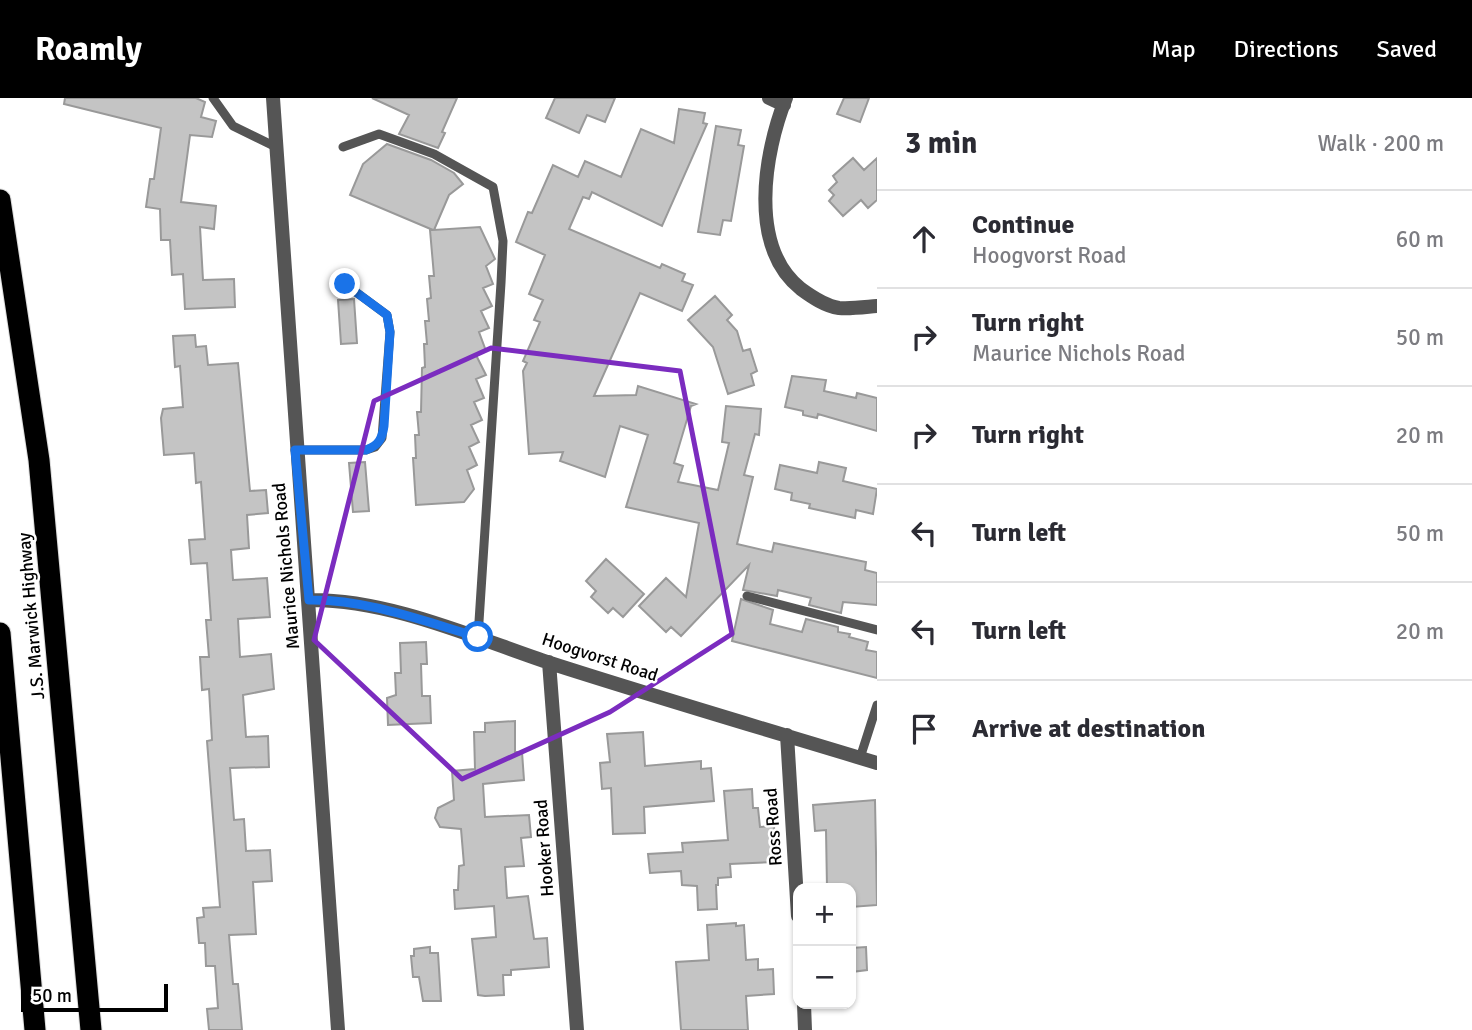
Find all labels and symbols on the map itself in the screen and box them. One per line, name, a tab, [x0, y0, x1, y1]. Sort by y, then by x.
route end	[329, 268, 360, 299]
street label: Maurice Nichols Road	[268, 482, 304, 650]
street label: J.S. Marwick Highway	[13, 531, 49, 700]
route start	[462, 621, 493, 652]
street label: Hoogvorst Road	[539, 628, 661, 686]
street label: Ross Road	[759, 787, 787, 867]
street label: Hooker Road	[530, 799, 558, 897]
scale bar	[21, 981, 168, 1013]

